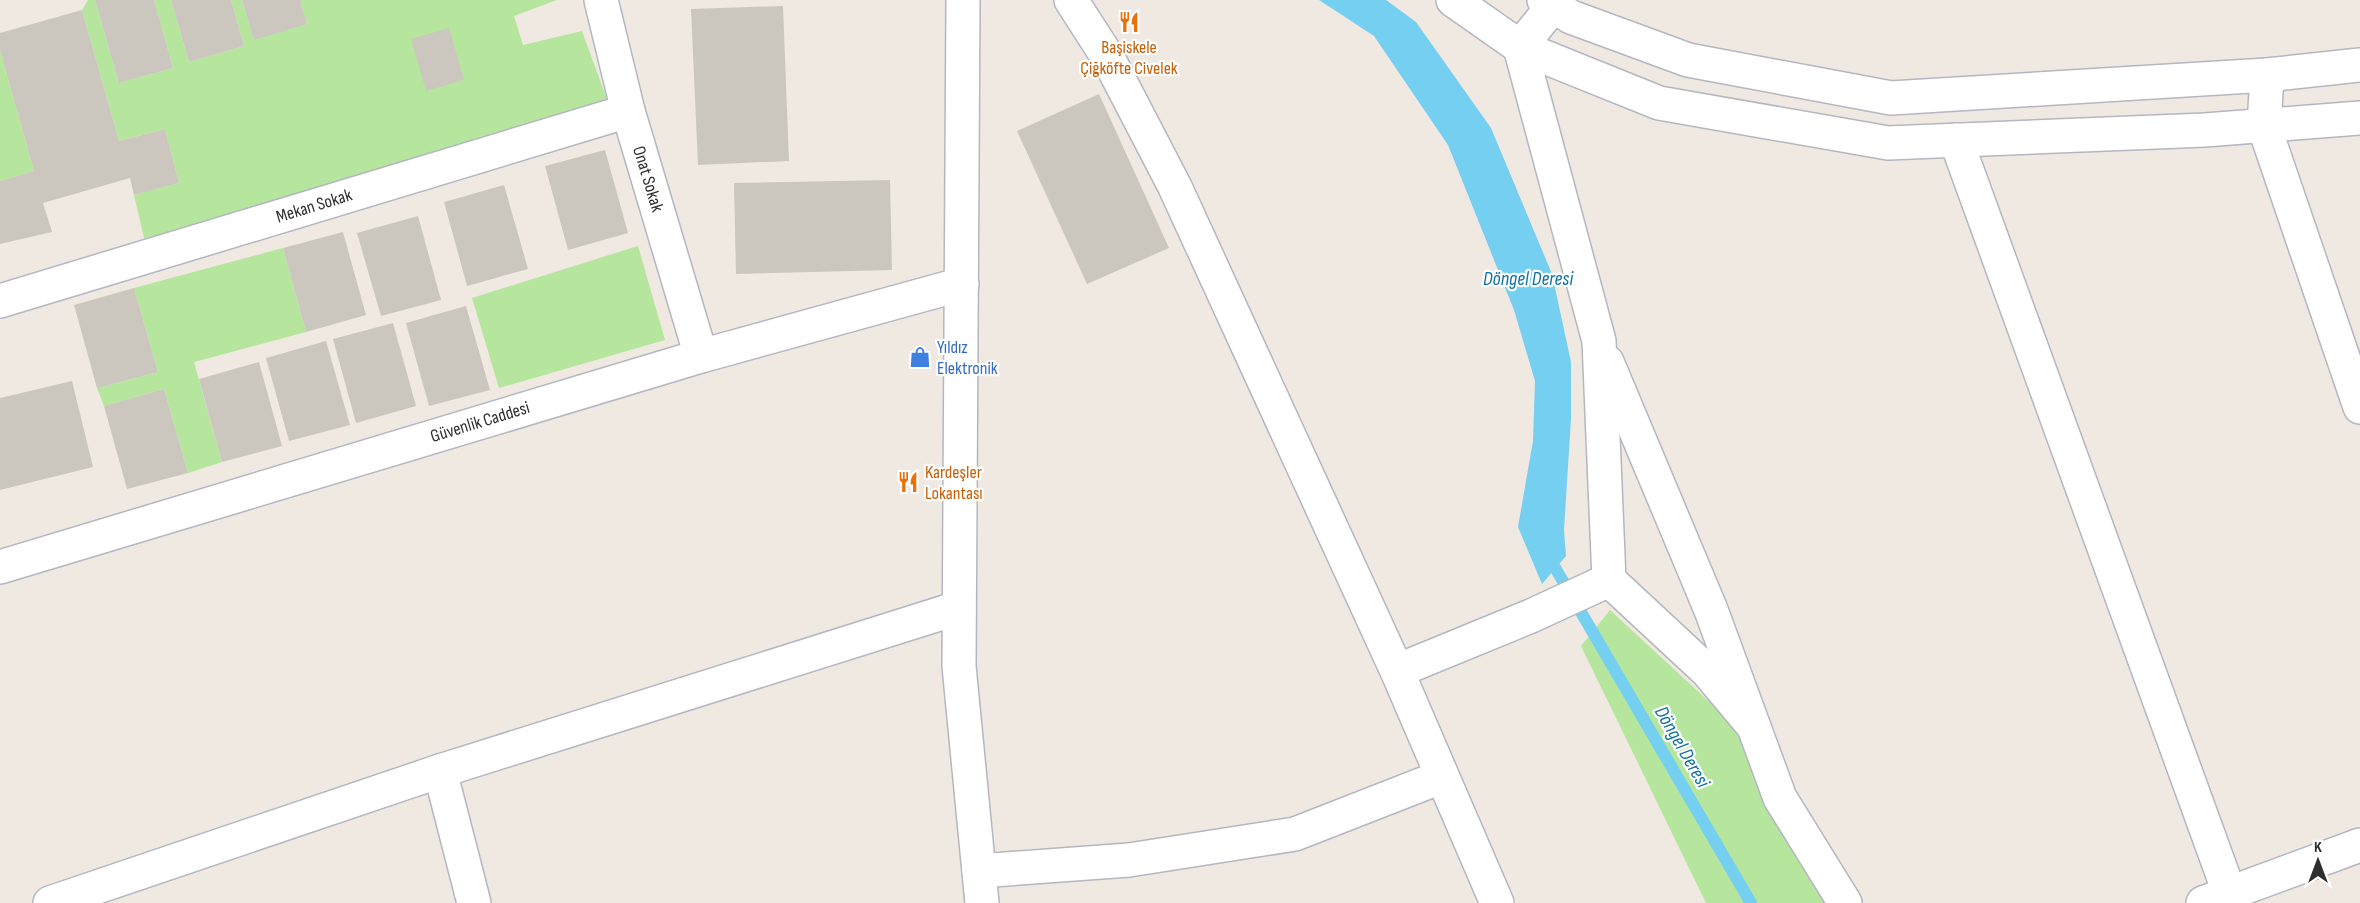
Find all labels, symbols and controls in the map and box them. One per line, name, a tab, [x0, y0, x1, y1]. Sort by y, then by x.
restaurant icon: Başiskele Çiğköfte Civelek	[1117, 10, 1141, 34]
place label: Başiskele Çiğköfte Civelek	[1080, 37, 1178, 79]
street label: Onat Sokak	[628, 144, 668, 215]
street label: Mekan Sokak	[274, 184, 355, 227]
water label: Döngel Deresi	[1483, 267, 1574, 291]
place label: Yıldız Elektronik	[937, 337, 998, 379]
shop icon: Yıldız Elektronik	[908, 345, 932, 369]
street label: Güvenlik Caddesi	[428, 397, 532, 447]
place label: Kardeşler Lokantası	[925, 462, 983, 504]
restaurant icon: Kardeşler Lokantası	[896, 470, 920, 494]
water label: Döngel Deresi	[1649, 702, 1716, 793]
north arrow	[2288, 831, 2348, 891]
text: K	[2314, 838, 2322, 857]

